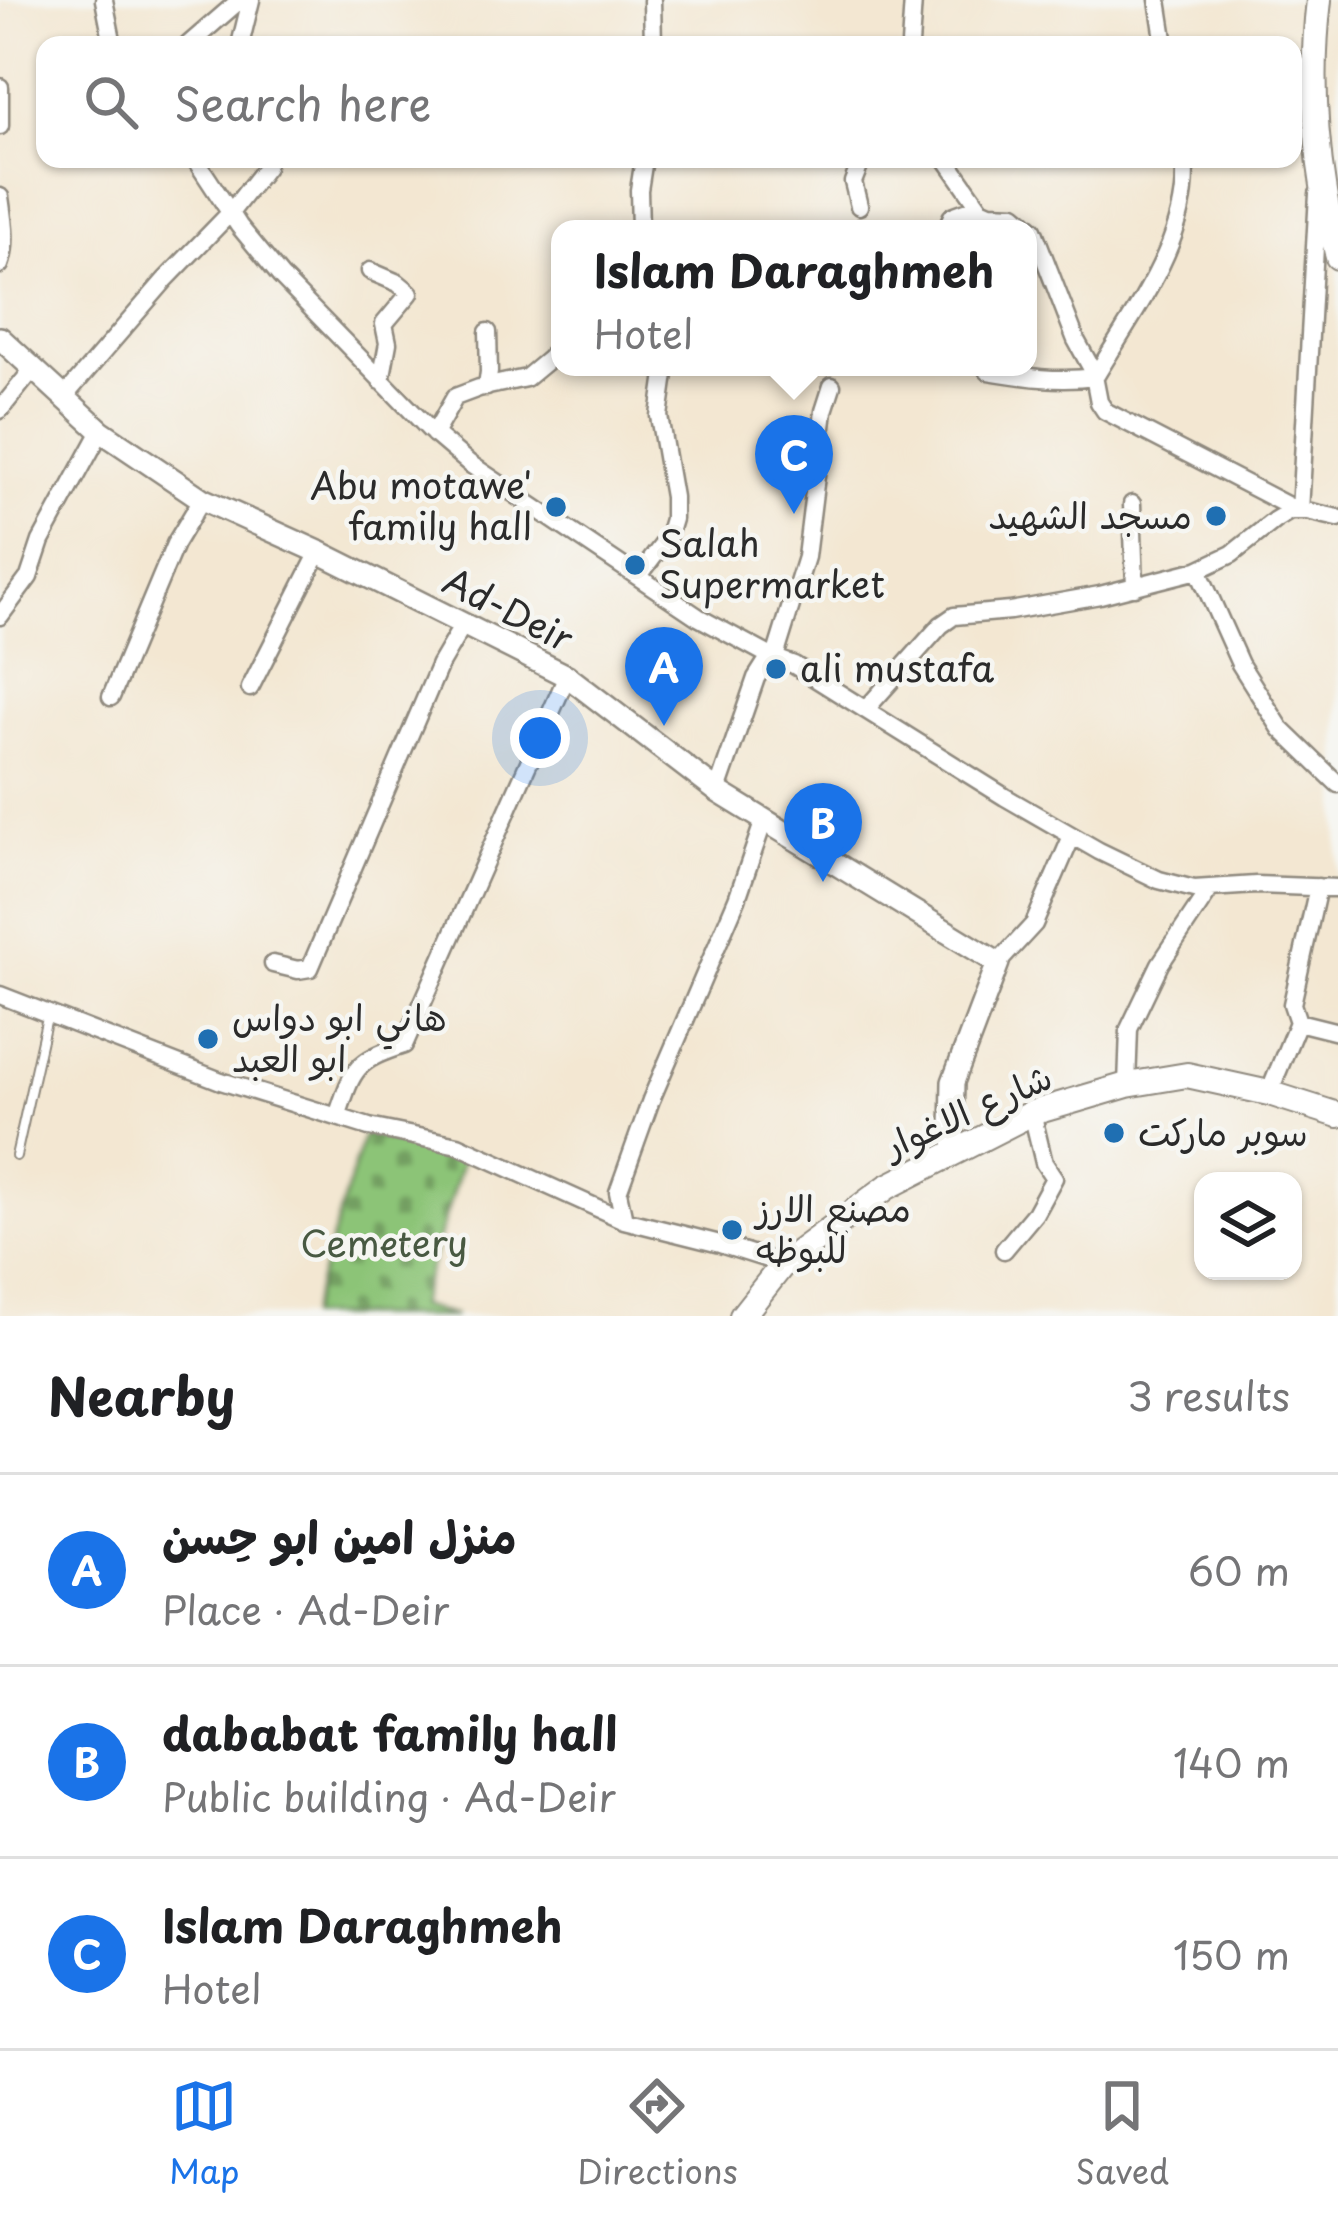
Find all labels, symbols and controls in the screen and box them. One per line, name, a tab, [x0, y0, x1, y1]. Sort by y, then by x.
search box	[36, 36, 1302, 168]
text: Search here	[174, 68, 431, 136]
icon: search	[78, 69, 144, 135]
popup	[551, 220, 1037, 376]
text: Islam Daraghmeh	[594, 235, 994, 303]
text: Hotel	[594, 303, 693, 362]
pin: C	[755, 415, 833, 514]
place label: Abu motawe' family hall	[310, 457, 532, 552]
place label: مسجد الشهيد	[988, 487, 1192, 541]
marker: Abu motawe' family hall	[543, 494, 569, 520]
marker: مسجد الشهيد	[1203, 503, 1229, 529]
place label: Salah Supermarket	[659, 515, 885, 610]
marker: Salah Supermarket	[622, 552, 648, 578]
street label: Ad-Deir	[435, 553, 584, 664]
pin: A	[625, 627, 703, 726]
place label: ali mustafa	[800, 640, 995, 694]
marker: ali mustafa	[763, 656, 789, 682]
your location	[510, 708, 570, 768]
pin: B	[784, 783, 862, 882]
place label: هاني ابو دواس ابو العبد	[232, 989, 447, 1084]
marker: هاني ابو دواس ابو العبد	[195, 1026, 221, 1052]
street label: شارع الاغوار	[872, 1048, 1060, 1172]
place label: سوبر ماركت	[1138, 1104, 1308, 1158]
marker: سوبر ماركت	[1101, 1120, 1127, 1146]
map controls	[1194, 1172, 1302, 1280]
button: layers	[1194, 1172, 1302, 1280]
place label: مصنع الارز للبوظه	[753, 1180, 911, 1275]
park label: Cemetery	[300, 1215, 468, 1269]
marker: مصنع الارز للبوظه	[719, 1217, 745, 1243]
text: Nearby	[48, 1356, 235, 1433]
text: 3 results	[1127, 1365, 1290, 1424]
text: منزل امين ابو حِسن	[162, 1501, 517, 1569]
text: A	[72, 1540, 102, 1599]
text: 60 m	[1188, 1540, 1290, 1599]
text: Place · Ad-Deir	[162, 1579, 449, 1638]
text: dababat family hall	[162, 1698, 617, 1766]
text: B	[74, 1732, 100, 1791]
text: 140 m	[1173, 1732, 1290, 1791]
text: Public building · Ad-Deir	[162, 1766, 616, 1825]
text: Islam Daraghmeh	[162, 1890, 563, 1958]
text: C	[72, 1924, 102, 1983]
text: 150 m	[1173, 1924, 1290, 1983]
text: Hotel	[162, 1958, 261, 2017]
tab: Map	[169, 2073, 239, 2195]
tab: Directions	[577, 2073, 738, 2195]
tab: Saved	[1075, 2073, 1169, 2195]

